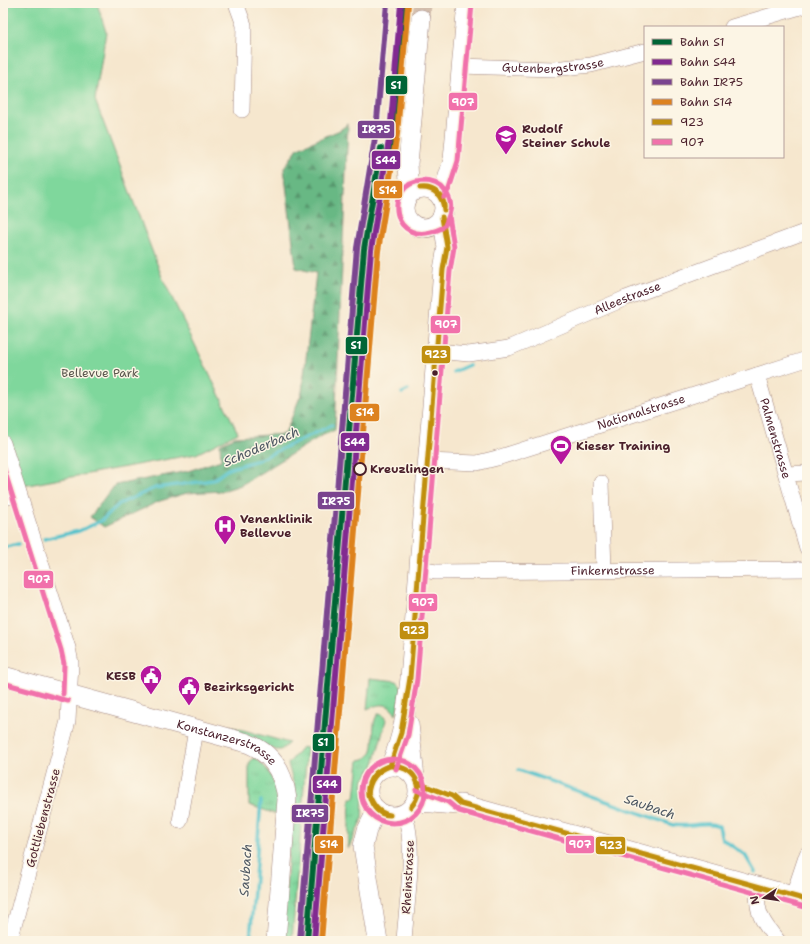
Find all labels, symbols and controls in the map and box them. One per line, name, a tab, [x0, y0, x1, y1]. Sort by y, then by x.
legend	[644, 26, 784, 158]
text: Bahn S1	[680, 34, 724, 50]
street label: Gutenbergstrasse	[502, 54, 606, 77]
text: Bahn S44	[680, 54, 736, 70]
text: Bahn IR75	[680, 74, 743, 90]
line badge: S1	[385, 75, 408, 95]
text: S1	[391, 78, 401, 93]
line badge: 907	[448, 92, 478, 111]
text: Bahn S14	[680, 94, 732, 110]
text: 907	[452, 95, 475, 110]
text: 923	[680, 114, 704, 130]
line badge: IR75	[357, 120, 395, 139]
place label: Rudolf Steiner Schule	[522, 121, 610, 151]
text: IR75	[362, 122, 390, 137]
school or university icon: Rudolf Steiner Schule	[493, 123, 519, 156]
text: 907	[680, 134, 704, 150]
line badge: S44	[371, 150, 401, 170]
text: S44	[375, 153, 397, 168]
line badge: S14	[373, 180, 403, 199]
text: S14	[379, 183, 397, 198]
street label: Alleestrasse	[592, 278, 663, 319]
line badge: 907	[430, 315, 461, 334]
text: 907	[435, 317, 458, 332]
line badge: S1	[345, 336, 368, 355]
text: S1	[351, 338, 361, 353]
line badge: 923	[421, 345, 451, 364]
text: 923	[425, 347, 448, 362]
park label: Bellevue Park	[61, 365, 139, 381]
unlabelled marker	[430, 368, 440, 378]
street label: Nationalstrasse	[595, 390, 687, 434]
street label: Palmenstrasse	[756, 396, 795, 481]
line badge: S14	[349, 403, 380, 422]
text: S14	[356, 405, 374, 420]
water label: Schoderbach	[221, 423, 302, 470]
line badge: S44	[340, 432, 370, 452]
sports icon: Kieser Training	[548, 433, 574, 466]
text: S44	[344, 435, 366, 450]
place label: Kieser Training	[576, 438, 670, 454]
place label: Kreuzlingen	[370, 461, 444, 477]
marker: Kreuzlingen	[353, 462, 367, 476]
line badge: IR75	[317, 491, 355, 510]
text: IR75	[322, 494, 350, 509]
place label: Venenklinik Bellevue	[240, 511, 313, 541]
hospital icon: Venenklinik Bellevue	[212, 513, 238, 546]
street label: Finkernstrasse	[571, 562, 655, 579]
line badge: 907	[23, 570, 54, 589]
text: 907	[28, 572, 51, 587]
line badge: 907	[408, 593, 438, 612]
text: 907	[412, 595, 435, 610]
line badge: 923	[399, 621, 429, 640]
text: 923	[403, 623, 426, 638]
public building icon: KESB	[138, 663, 164, 696]
place label: KESB	[106, 668, 137, 684]
public building icon: Bezirksgericht	[176, 674, 202, 707]
place label: Bezirksgericht	[204, 679, 294, 695]
street label: Konstanzerstrasse	[175, 716, 281, 769]
line badge: S1	[312, 733, 335, 752]
text: S1	[318, 735, 328, 750]
street label: Gottliebenstrasse	[22, 766, 64, 869]
line badge: S44	[312, 775, 342, 794]
text: S44	[316, 777, 338, 792]
water label: Saubach	[622, 790, 678, 823]
line badge: IR75	[291, 804, 329, 823]
text: IR75	[296, 806, 324, 821]
line badge: S14	[314, 835, 344, 854]
line badge: 907	[565, 835, 595, 854]
line badge: 923	[595, 836, 626, 855]
text: S14	[320, 837, 338, 852]
text: 907	[569, 837, 592, 852]
text: 923	[600, 838, 623, 853]
street label: Rheinstrasse	[398, 839, 418, 914]
water label: Saubach	[235, 843, 256, 897]
north arrow	[744, 878, 784, 918]
text: N	[746, 894, 763, 906]

